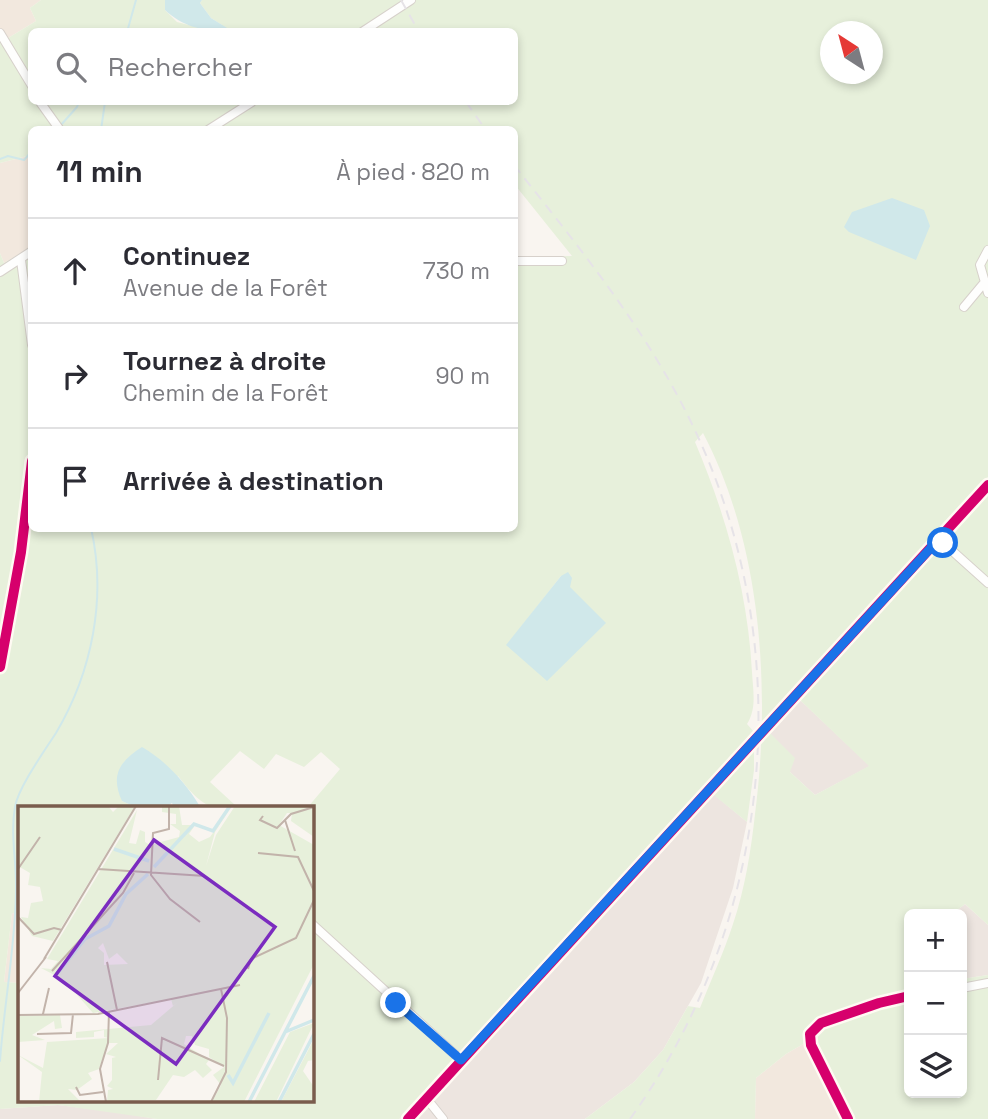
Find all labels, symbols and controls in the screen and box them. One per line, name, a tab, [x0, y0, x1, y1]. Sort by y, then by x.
north arrow	[820, 21, 883, 84]
search box	[28, 28, 518, 105]
icon: search	[52, 48, 90, 86]
text: Rechercher	[108, 50, 253, 84]
text: 11 min	[56, 152, 143, 191]
text: À pied · 820 m	[336, 157, 490, 187]
text: Continuez	[123, 239, 250, 273]
icon: ahead	[56, 252, 94, 290]
text: 730 m	[423, 256, 490, 286]
text: Avenue de la Forêt	[123, 273, 328, 303]
text: Tournez à droite	[123, 344, 326, 378]
icon: right	[56, 357, 94, 395]
text: 90 m	[435, 361, 490, 391]
text: Chemin de la Forêt	[123, 378, 329, 408]
icon: arrive	[56, 462, 94, 500]
text: Arrivée à destination	[123, 464, 384, 498]
route start	[927, 527, 958, 558]
inset map	[18, 806, 313, 1102]
map controls	[904, 909, 967, 1098]
button: +	[904, 909, 967, 972]
button: −	[904, 972, 967, 1035]
route end	[380, 987, 411, 1018]
button: layers	[904, 1035, 967, 1098]

